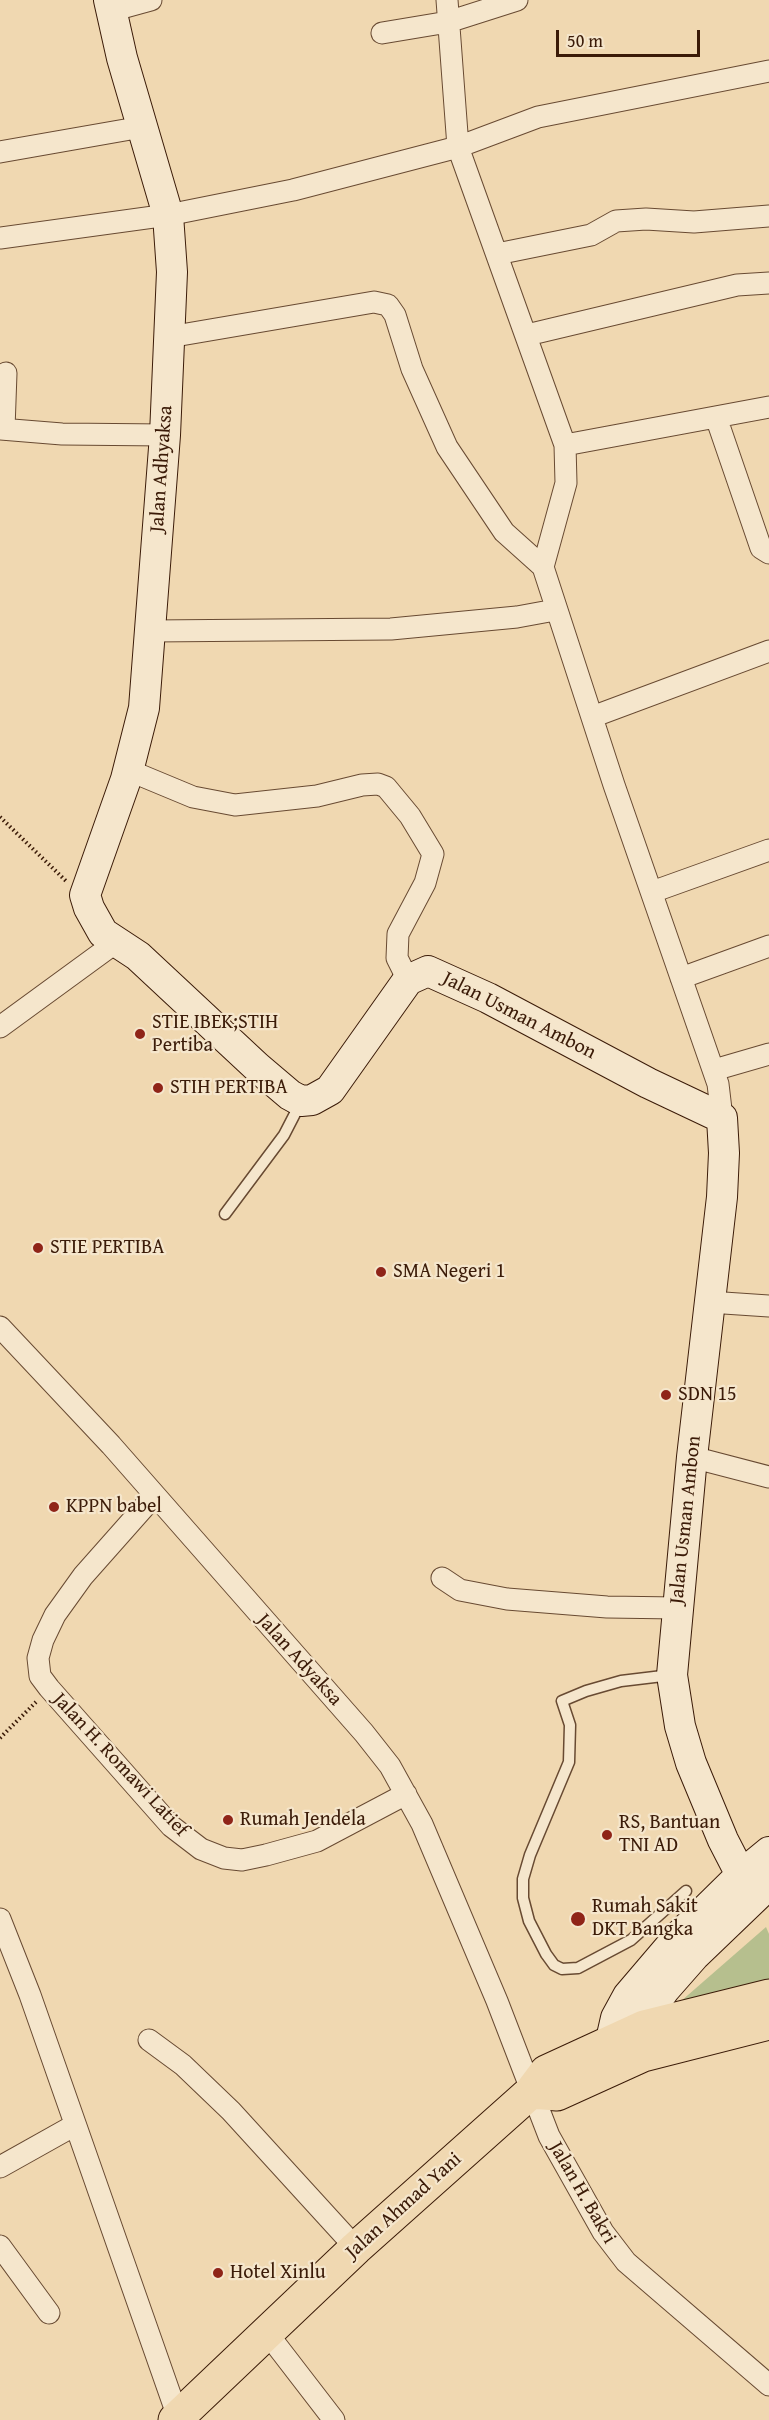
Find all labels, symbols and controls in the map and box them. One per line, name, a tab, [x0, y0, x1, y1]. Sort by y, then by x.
scale bar	[559, 18, 703, 56]
text: 50 m	[567, 27, 603, 54]
street label: Jalan Adhyaksa	[146, 405, 178, 533]
street label: Jalan Usman Ambon	[438, 967, 600, 1065]
place label: STIE IBEK;STIH Pertiba	[152, 1011, 278, 1058]
marker: STIE IBEK;STIH Pertiba	[133, 1027, 147, 1041]
place label: STIH PERTIBA	[170, 1076, 288, 1100]
marker: STIH PERTIBA	[151, 1081, 165, 1095]
place label: STIE PERTIBA	[50, 1236, 164, 1260]
marker: STIE PERTIBA	[31, 1241, 45, 1255]
place label: SMA Negeri 1	[393, 1260, 505, 1284]
marker: SMA Negeri 1	[374, 1265, 388, 1279]
place label: SDN 15	[678, 1383, 737, 1407]
marker: SDN 15	[659, 1388, 673, 1402]
street label: Jalan Usman Ambon	[665, 1435, 707, 1605]
place label: KPPN babel	[66, 1495, 162, 1519]
marker: KPPN babel	[47, 1500, 61, 1514]
street label: Jalan Adyaksa	[251, 1609, 347, 1711]
street label: Jalan H. Romawi Latief	[47, 1688, 193, 1842]
place label: Rumah Jendela	[240, 1808, 366, 1832]
place label: RS, Bantuan TNI AD	[619, 1811, 720, 1858]
marker: Rumah Jendela	[221, 1813, 235, 1827]
marker: RS, Bantuan TNI AD	[600, 1828, 614, 1842]
place label: Rumah Sakit DKT Bangka	[592, 1895, 698, 1942]
marker: Rumah Sakit DKT Bangka	[569, 1910, 587, 1928]
street label: Jalan H. Bakri	[543, 2138, 621, 2248]
street label: Jalan Ahmad Yani	[341, 2148, 467, 2264]
place label: Hotel Xinlu	[230, 2261, 326, 2285]
marker: Hotel Xinlu	[211, 2266, 225, 2280]

